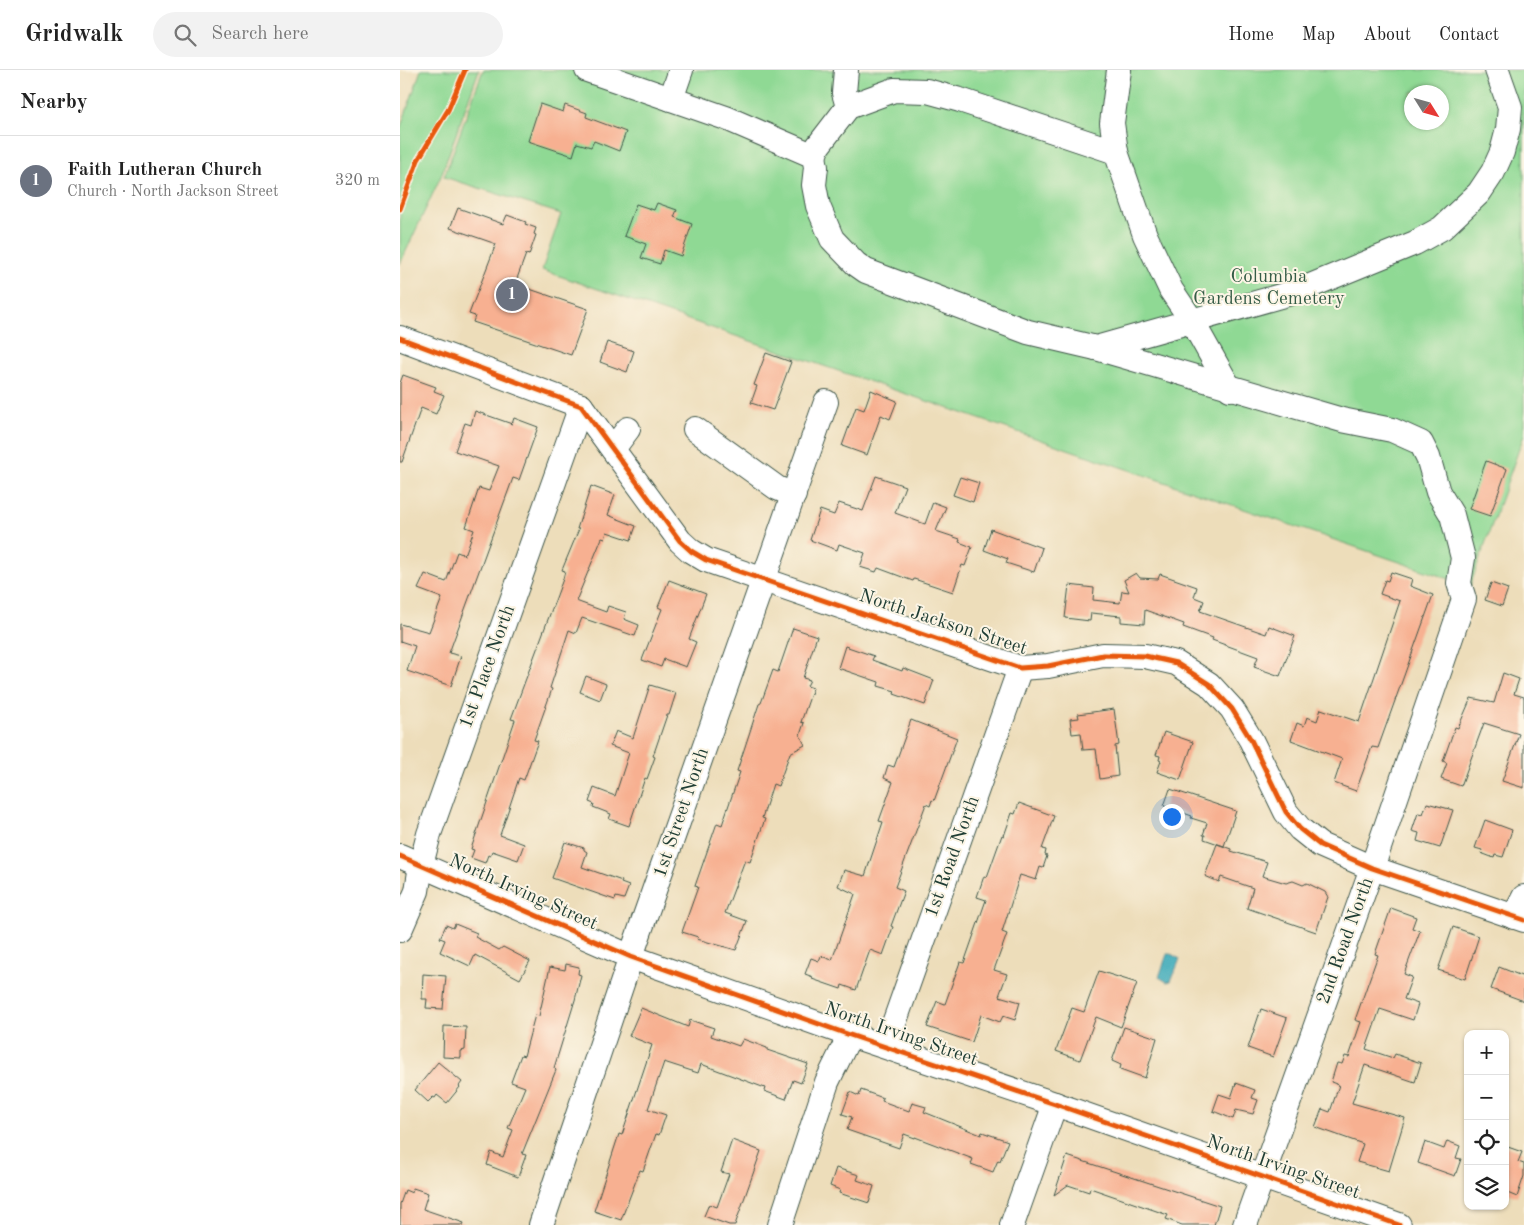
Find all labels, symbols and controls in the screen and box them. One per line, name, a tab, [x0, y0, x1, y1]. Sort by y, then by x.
search box	[153, 12, 503, 57]
icon: search	[171, 21, 199, 49]
text: Gridwalk	[25, 23, 123, 47]
text: Search here	[211, 25, 309, 44]
text: Home	[1228, 26, 1274, 44]
text: Map	[1302, 26, 1335, 44]
text: About	[1363, 26, 1411, 44]
text: Contact	[1439, 26, 1499, 44]
north arrow	[1404, 85, 1449, 130]
text: Nearby	[20, 92, 88, 113]
text: Faith Lutheran Church	[67, 161, 262, 180]
text: 1	[31, 173, 41, 189]
text: 320 m	[335, 173, 380, 189]
text: Church · North Jackson Street	[67, 184, 279, 200]
park label: Columbia Gardens Cemetery	[1193, 268, 1345, 309]
pin: 1	[496, 276, 528, 314]
street label: North Jackson Street	[857, 587, 1029, 659]
street label: 1st Place North	[457, 603, 519, 731]
street label: 1st Street North	[651, 746, 713, 880]
street label: 1st Road North	[922, 794, 984, 920]
your location	[1159, 804, 1185, 830]
street label: North Irving Street	[446, 852, 600, 934]
street label: 2nd Road North	[1314, 875, 1378, 1007]
street label: North Irving Street	[822, 1000, 980, 1070]
map controls	[1464, 1030, 1509, 1210]
button: +	[1464, 1030, 1509, 1075]
button: −	[1464, 1075, 1509, 1120]
button: locate	[1464, 1120, 1509, 1165]
street label: North Irving Street	[1204, 1133, 1362, 1203]
button: layers	[1464, 1165, 1509, 1210]

